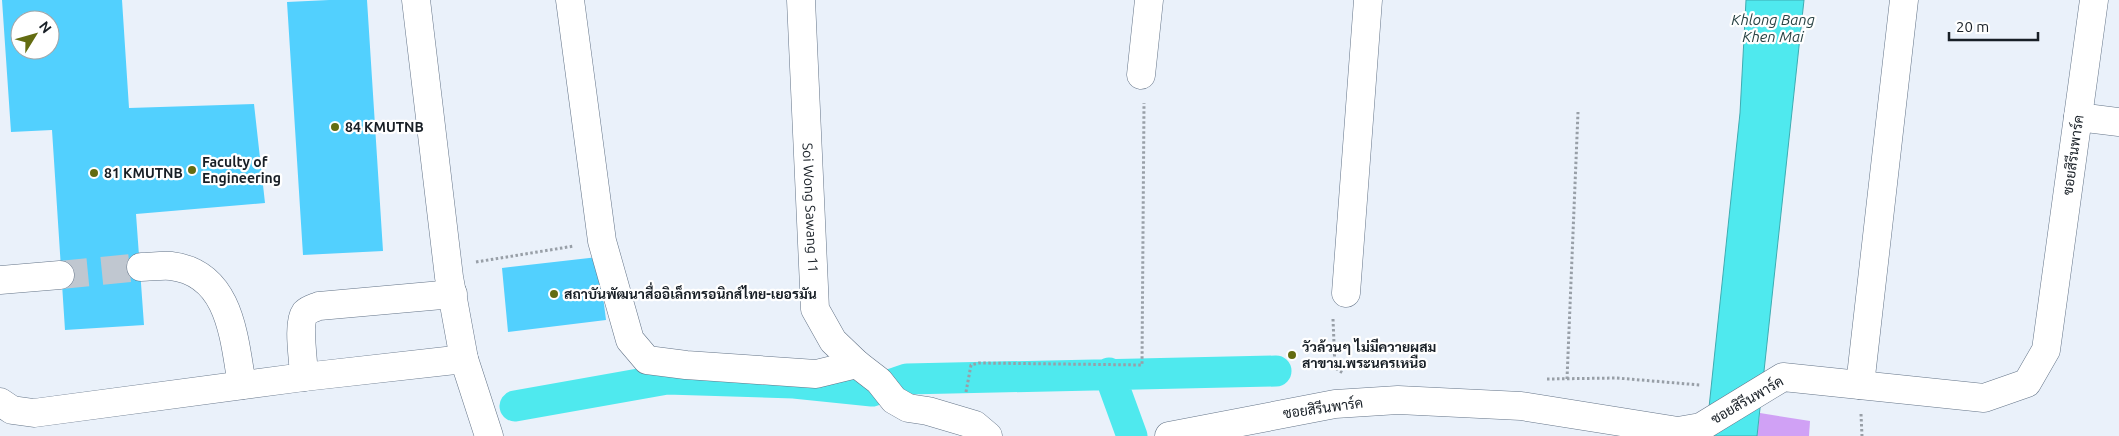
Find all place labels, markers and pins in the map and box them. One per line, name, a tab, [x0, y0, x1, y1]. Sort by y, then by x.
place label: 84 KMUTNB	[345, 119, 424, 135]
marker: 84 KMUTNB	[329, 121, 341, 133]
place label: Faculty of Engineering	[202, 154, 281, 186]
marker: Faculty of Engineering	[186, 164, 198, 176]
place label: 81 KMUTNB	[104, 165, 183, 181]
marker: 81 KMUTNB	[88, 167, 100, 179]
place label: สถาบันพัฒนาสื่ออิเล็กทรอนิกส์ไทย-เยอรมัน	[564, 282, 817, 302]
marker: สถาบันพัฒนาสื่ออิเล็กทรอนิกส์ไทย-เยอรมัน	[548, 288, 560, 300]
place label: วัวล้วนๆ ไม่มีควายผสม สาขาม.พระนครเหนือ	[1302, 338, 1436, 371]
marker: วัวล้วนๆ ไม่มีควายผสม สาขาม.พระนครเหนือ	[1286, 349, 1298, 361]

